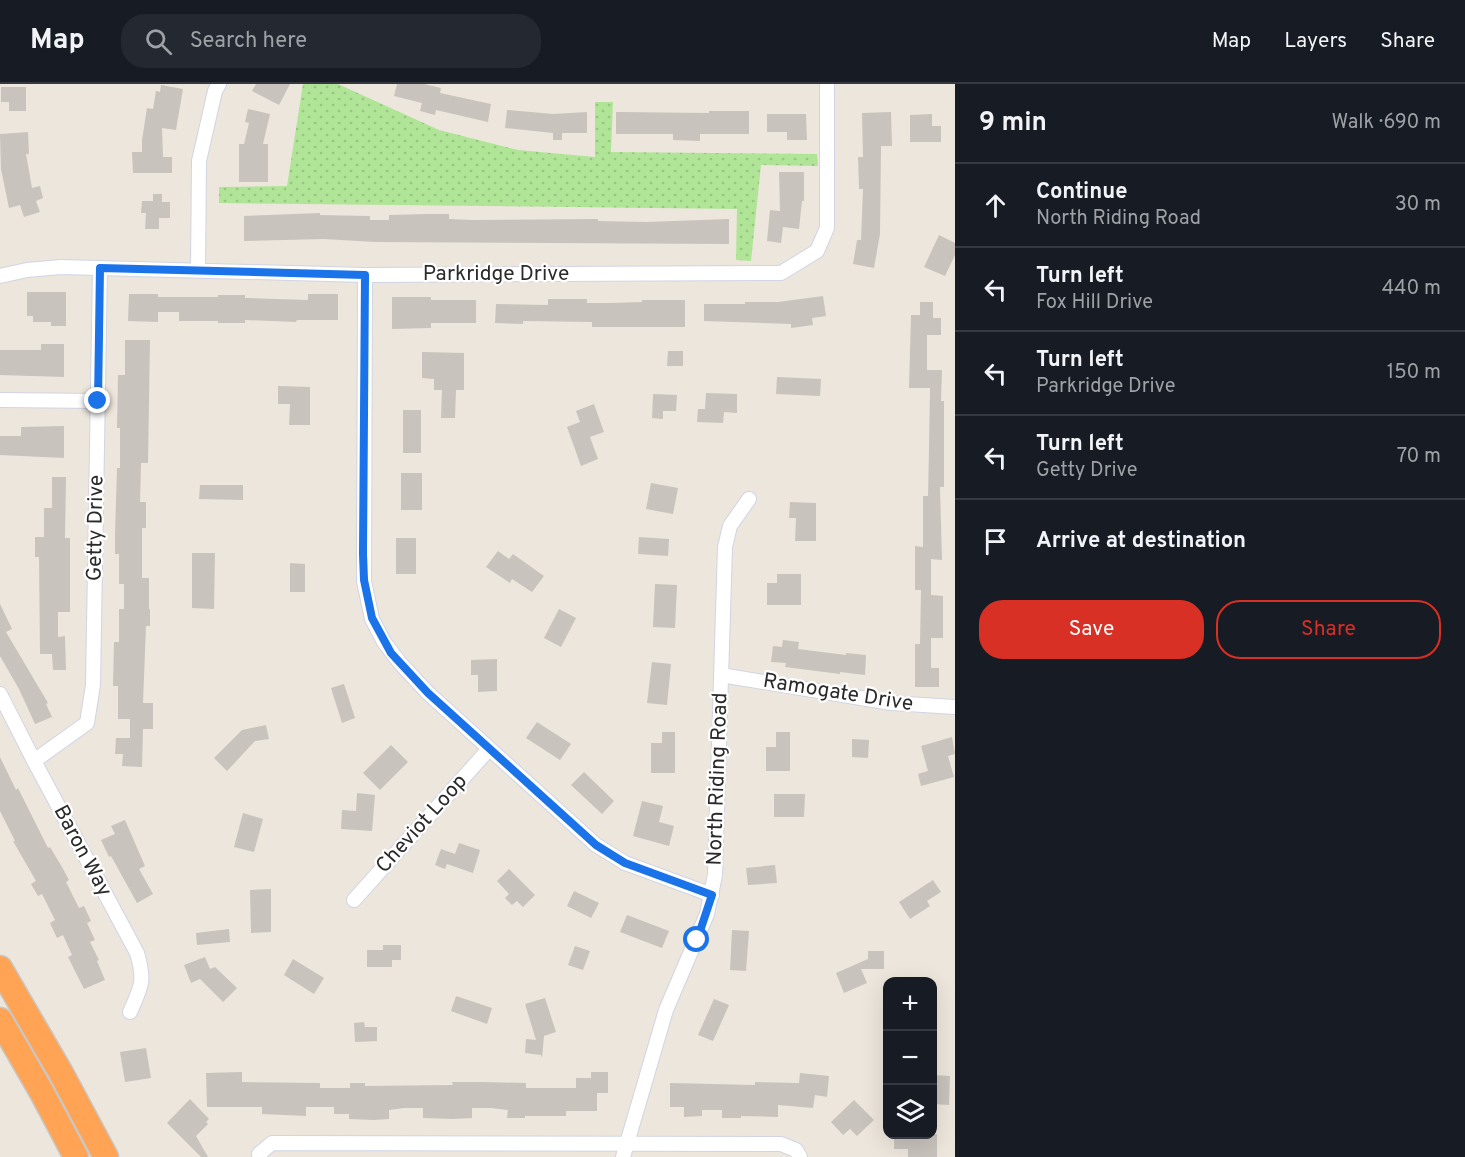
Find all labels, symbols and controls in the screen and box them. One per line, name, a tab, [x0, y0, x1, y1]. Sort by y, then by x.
search box	[121, 14, 541, 68]
text: Map	[30, 23, 85, 59]
icon: search	[142, 25, 175, 58]
text: Search here	[190, 28, 307, 55]
text: Map	[1212, 28, 1251, 55]
text: Layers	[1284, 28, 1347, 55]
text: Share	[1380, 28, 1435, 55]
text: 9 min	[979, 107, 1047, 140]
text: Walk · 690 m	[1331, 110, 1441, 136]
text: Continue	[1036, 179, 1127, 206]
icon: ahead	[979, 189, 1012, 222]
text: 30 m	[1395, 192, 1441, 218]
text: North Riding Road	[1036, 206, 1201, 232]
street label: Parkridge Drive	[423, 261, 569, 288]
text: Turn left	[1036, 263, 1124, 290]
icon: left	[979, 273, 1012, 306]
text: 440 m	[1382, 276, 1441, 302]
text: Fox Hill Drive	[1036, 290, 1153, 316]
text: Turn left	[1036, 347, 1124, 374]
icon: left	[979, 357, 1012, 390]
text: 150 m	[1387, 360, 1441, 386]
text: Parkridge Drive	[1036, 374, 1175, 400]
route end	[84, 387, 110, 413]
text: Turn left	[1036, 431, 1124, 458]
icon: left	[979, 441, 1012, 474]
text: 70 m	[1397, 444, 1441, 470]
text: Getty Drive	[1036, 458, 1137, 484]
street label: Getty Drive	[82, 475, 110, 581]
icon: arrive	[979, 525, 1012, 558]
text: Arrive at destination	[1036, 528, 1246, 555]
button: Save	[979, 600, 1204, 659]
button: Share	[1216, 600, 1441, 659]
street label: Ramogate Drive	[761, 668, 915, 718]
street label: North Riding Road	[701, 692, 735, 866]
street label: Cheviot Loop	[370, 769, 474, 879]
street label: Baron Way	[47, 800, 117, 902]
route start	[683, 926, 709, 952]
map controls	[883, 977, 937, 1139]
button: +	[883, 977, 937, 1031]
button: −	[883, 1031, 937, 1085]
button: layers	[883, 1085, 937, 1139]

